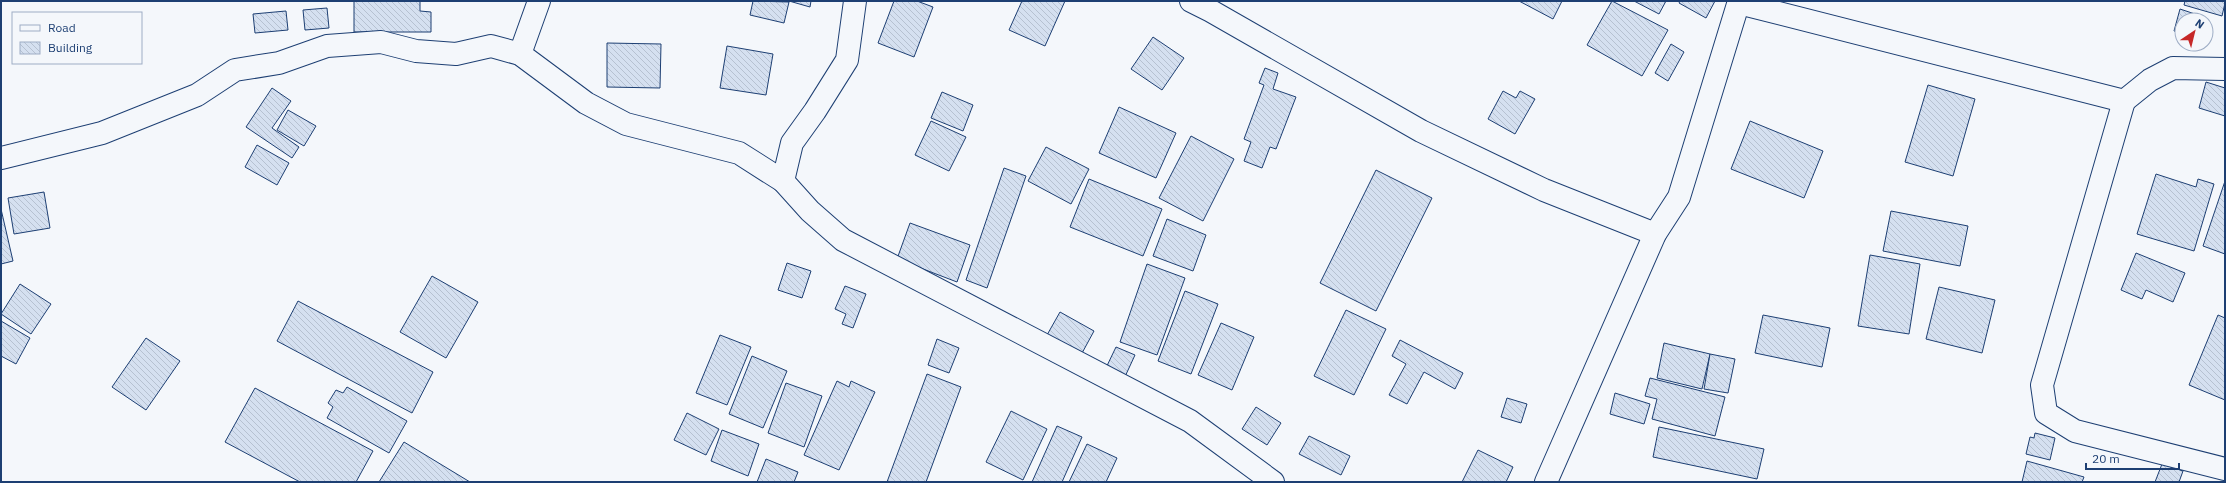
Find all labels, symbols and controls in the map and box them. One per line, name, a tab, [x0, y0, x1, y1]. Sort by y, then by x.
legend	[12, 12, 142, 64]
north arrow	[2174, 12, 2214, 52]
text: N	[2192, 16, 2207, 32]
text: Road	[48, 20, 76, 35]
text: Building	[48, 40, 93, 55]
scale bar	[2086, 445, 2179, 471]
text: 20 m	[2092, 451, 2120, 466]

